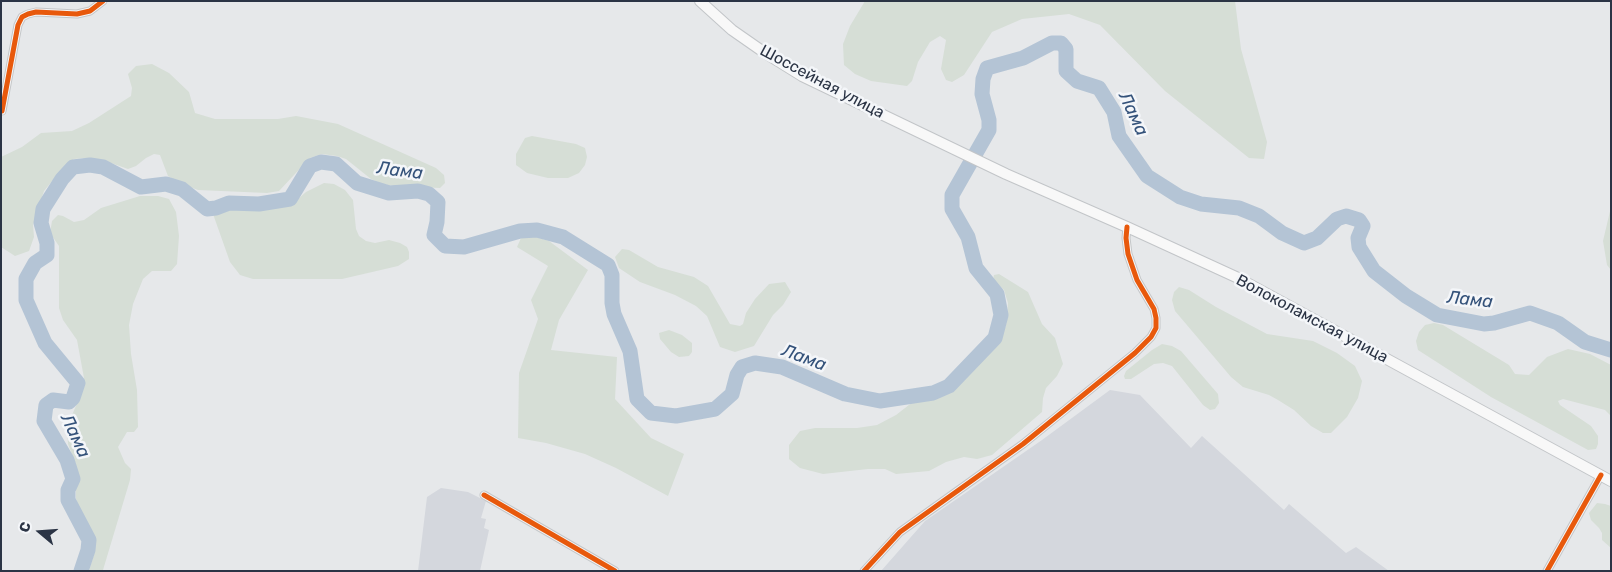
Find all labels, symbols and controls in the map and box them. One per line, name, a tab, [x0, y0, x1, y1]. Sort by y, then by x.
street label: Шоссейная улица	[757, 41, 887, 123]
water label: Лама	[1114, 89, 1152, 139]
water label: Лама	[376, 157, 424, 185]
street label: Волоколамская улица	[1233, 271, 1391, 367]
water label: Лама	[1446, 287, 1494, 313]
water label: Лама	[779, 340, 829, 376]
water label: Лама	[56, 411, 94, 461]
north arrow	[15, 507, 65, 557]
text: С	[16, 520, 35, 535]

